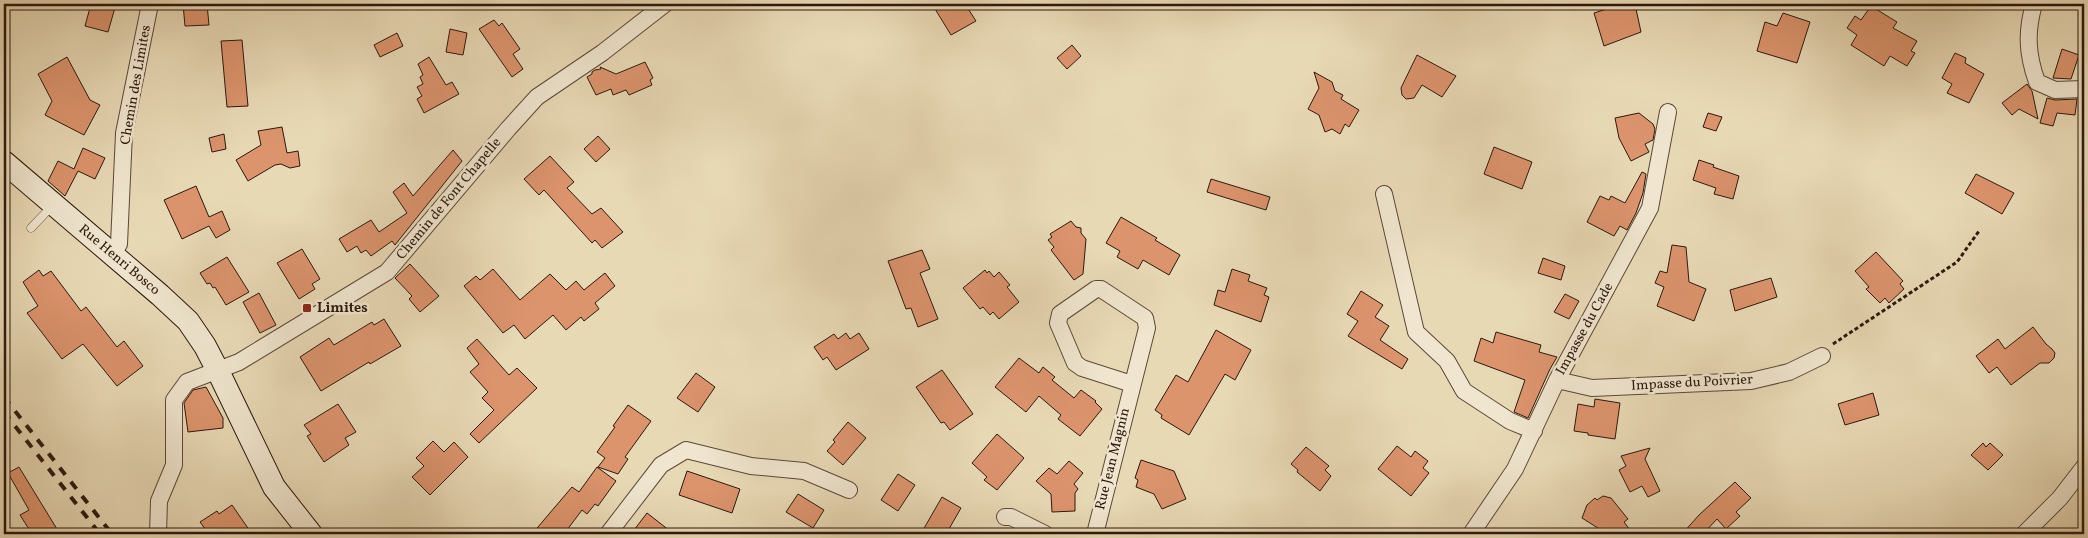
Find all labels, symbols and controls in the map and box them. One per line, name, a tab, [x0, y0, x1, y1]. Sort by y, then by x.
street label: Chemin des Limites	[116, 24, 156, 146]
street label: Chemin de Font Chapelle	[392, 134, 506, 264]
street label: Rue Henri Bosco	[74, 220, 164, 300]
street label: Impasse du Cade	[1552, 279, 1618, 379]
place label: Limites	[317, 299, 368, 318]
marker: Limites	[301, 302, 313, 314]
street label: Impasse du Poivrier	[1631, 370, 1753, 396]
street label: Rue Jean Magnin	[1091, 406, 1135, 512]

